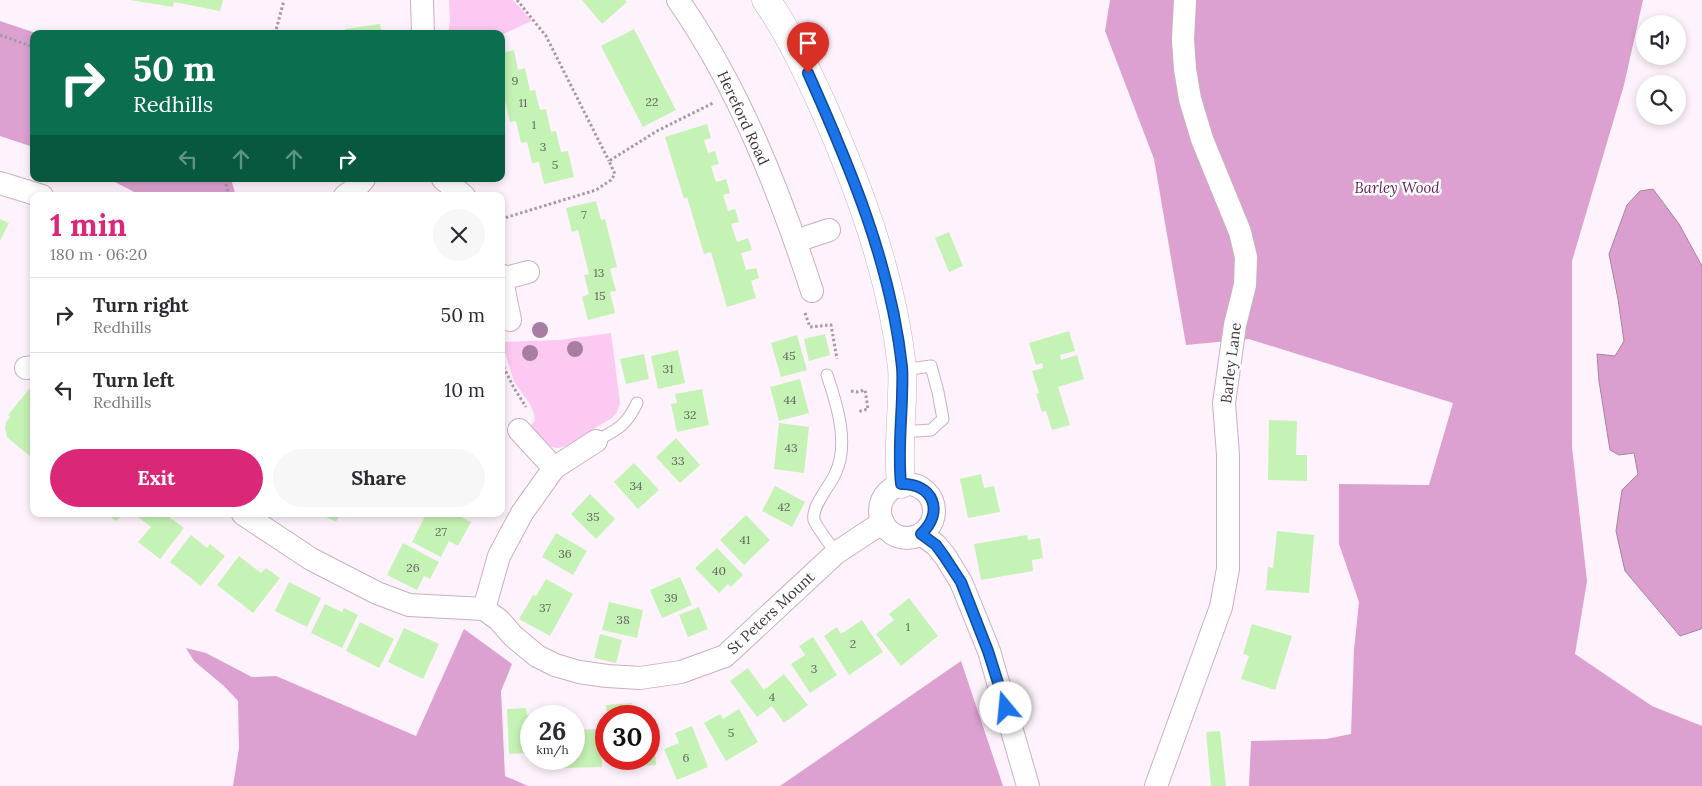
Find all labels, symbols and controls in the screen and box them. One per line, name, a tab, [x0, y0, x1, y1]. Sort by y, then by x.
map controls	[1636, 15, 1686, 125]
button: sound	[1636, 15, 1686, 65]
pin	[787, 22, 829, 73]
icon: arrive	[794, 29, 822, 57]
text: 50 m	[133, 46, 216, 91]
icon: right	[50, 50, 115, 115]
street label: Hereford Road	[713, 68, 774, 168]
house number: 9	[512, 73, 519, 88]
button: search	[1636, 75, 1686, 125]
text: Redhills	[133, 90, 213, 118]
house number: 22	[646, 94, 658, 109]
house number: 11	[519, 95, 527, 110]
house number: 1	[532, 117, 536, 132]
house number: 3	[540, 139, 547, 154]
icon: left	[174, 145, 202, 173]
icon: ahead	[227, 145, 255, 173]
icon: ahead	[280, 145, 308, 173]
icon: right	[333, 145, 361, 173]
house number: 5	[552, 157, 558, 172]
park label: Barley Wood	[1354, 178, 1440, 197]
text: 1 min	[50, 206, 127, 244]
house number: 7	[581, 207, 587, 222]
button: close	[433, 209, 485, 261]
text: 180 m · 06:20	[50, 244, 147, 264]
house number: 13	[593, 265, 605, 280]
house number: 15	[595, 288, 605, 303]
text: Turn right	[93, 293, 189, 317]
icon: right	[50, 301, 78, 329]
text: 50 m	[441, 303, 485, 327]
text: Redhills	[93, 317, 151, 337]
street label: Barley Lane	[1216, 321, 1245, 405]
house number: 45	[782, 348, 796, 363]
house number: 31	[662, 361, 674, 376]
text: Turn left	[93, 368, 174, 392]
icon: left	[50, 376, 78, 404]
text: 10 m	[444, 378, 485, 402]
text: Redhills	[93, 392, 151, 412]
house number: 44	[783, 392, 797, 407]
house number: 32	[683, 407, 697, 422]
house number: 43	[784, 440, 798, 455]
button: Exit	[50, 449, 263, 507]
button: Share	[273, 449, 485, 507]
house number: 33	[671, 453, 685, 468]
house number: 34	[629, 478, 643, 493]
house number: 42	[778, 499, 790, 514]
house number: 35	[586, 509, 600, 524]
house number: 27	[435, 524, 447, 539]
house number: 41	[740, 532, 750, 547]
house number: 36	[558, 546, 572, 561]
house number: 26	[406, 560, 420, 575]
house number: 40	[712, 563, 726, 578]
street label: St Peters Mount	[723, 567, 818, 658]
house number: 39	[664, 590, 678, 605]
house number: 37	[539, 600, 551, 615]
house number: 38	[616, 612, 630, 627]
house number: 1	[906, 619, 910, 634]
house number: 2	[850, 636, 856, 651]
house number: 3	[811, 661, 818, 676]
position arrow	[979, 681, 1031, 733]
house number: 4	[769, 689, 776, 704]
speed limit sign: 30	[595, 705, 660, 770]
text: 26	[539, 715, 566, 747]
house number: 5	[728, 725, 734, 740]
text: km/h	[536, 742, 569, 757]
house number: 6	[683, 750, 690, 765]

